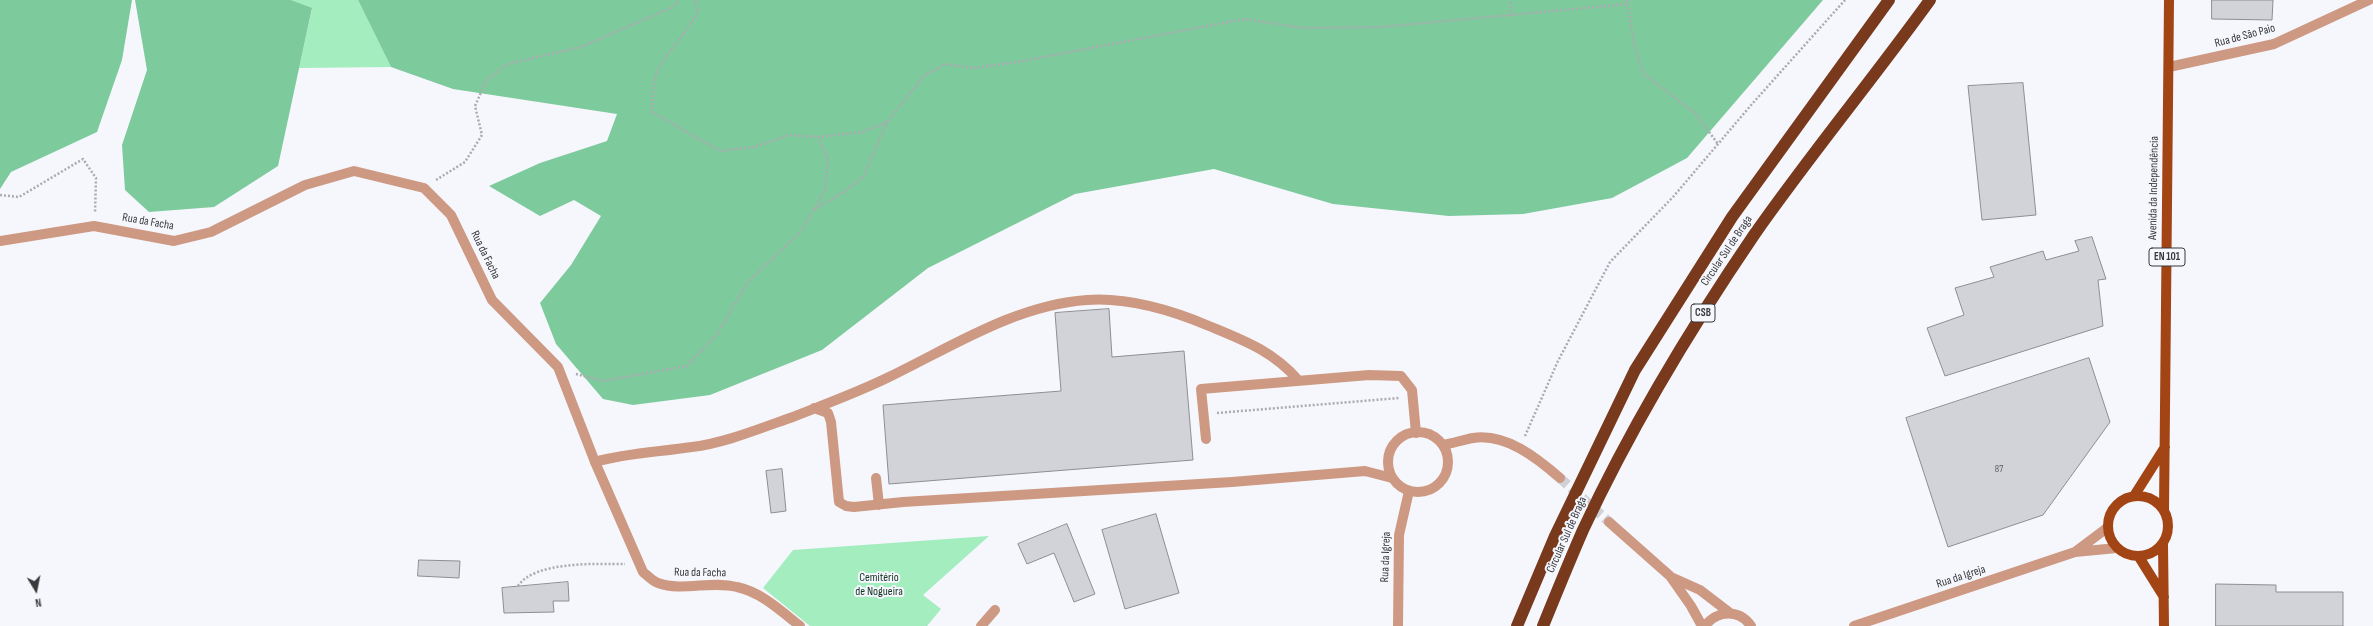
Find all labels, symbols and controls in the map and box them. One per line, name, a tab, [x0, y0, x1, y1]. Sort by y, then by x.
street label: Rua de São Paio	[2213, 21, 2277, 51]
street label: Avenida da Independência	[2146, 136, 2162, 240]
street label: Rua da Facha	[121, 210, 175, 234]
street label: Circular Sul de Braga	[1698, 213, 1756, 289]
street label: Rua da Facha	[467, 228, 503, 282]
road number: EN 101	[2149, 248, 2185, 266]
road number: CSB	[1691, 304, 1715, 322]
house number: 87	[1995, 463, 2003, 475]
street label: Circular Sul de Braga	[1544, 495, 1590, 575]
street label: Rua da Igreja	[1378, 531, 1394, 583]
street label: Rua da Igreja	[1935, 562, 1987, 592]
street label: Rua da Facha	[674, 565, 726, 581]
north arrow	[16, 570, 56, 610]
park label: Cemitério de Nogueira	[855, 571, 903, 599]
text: N	[34, 595, 42, 609]

